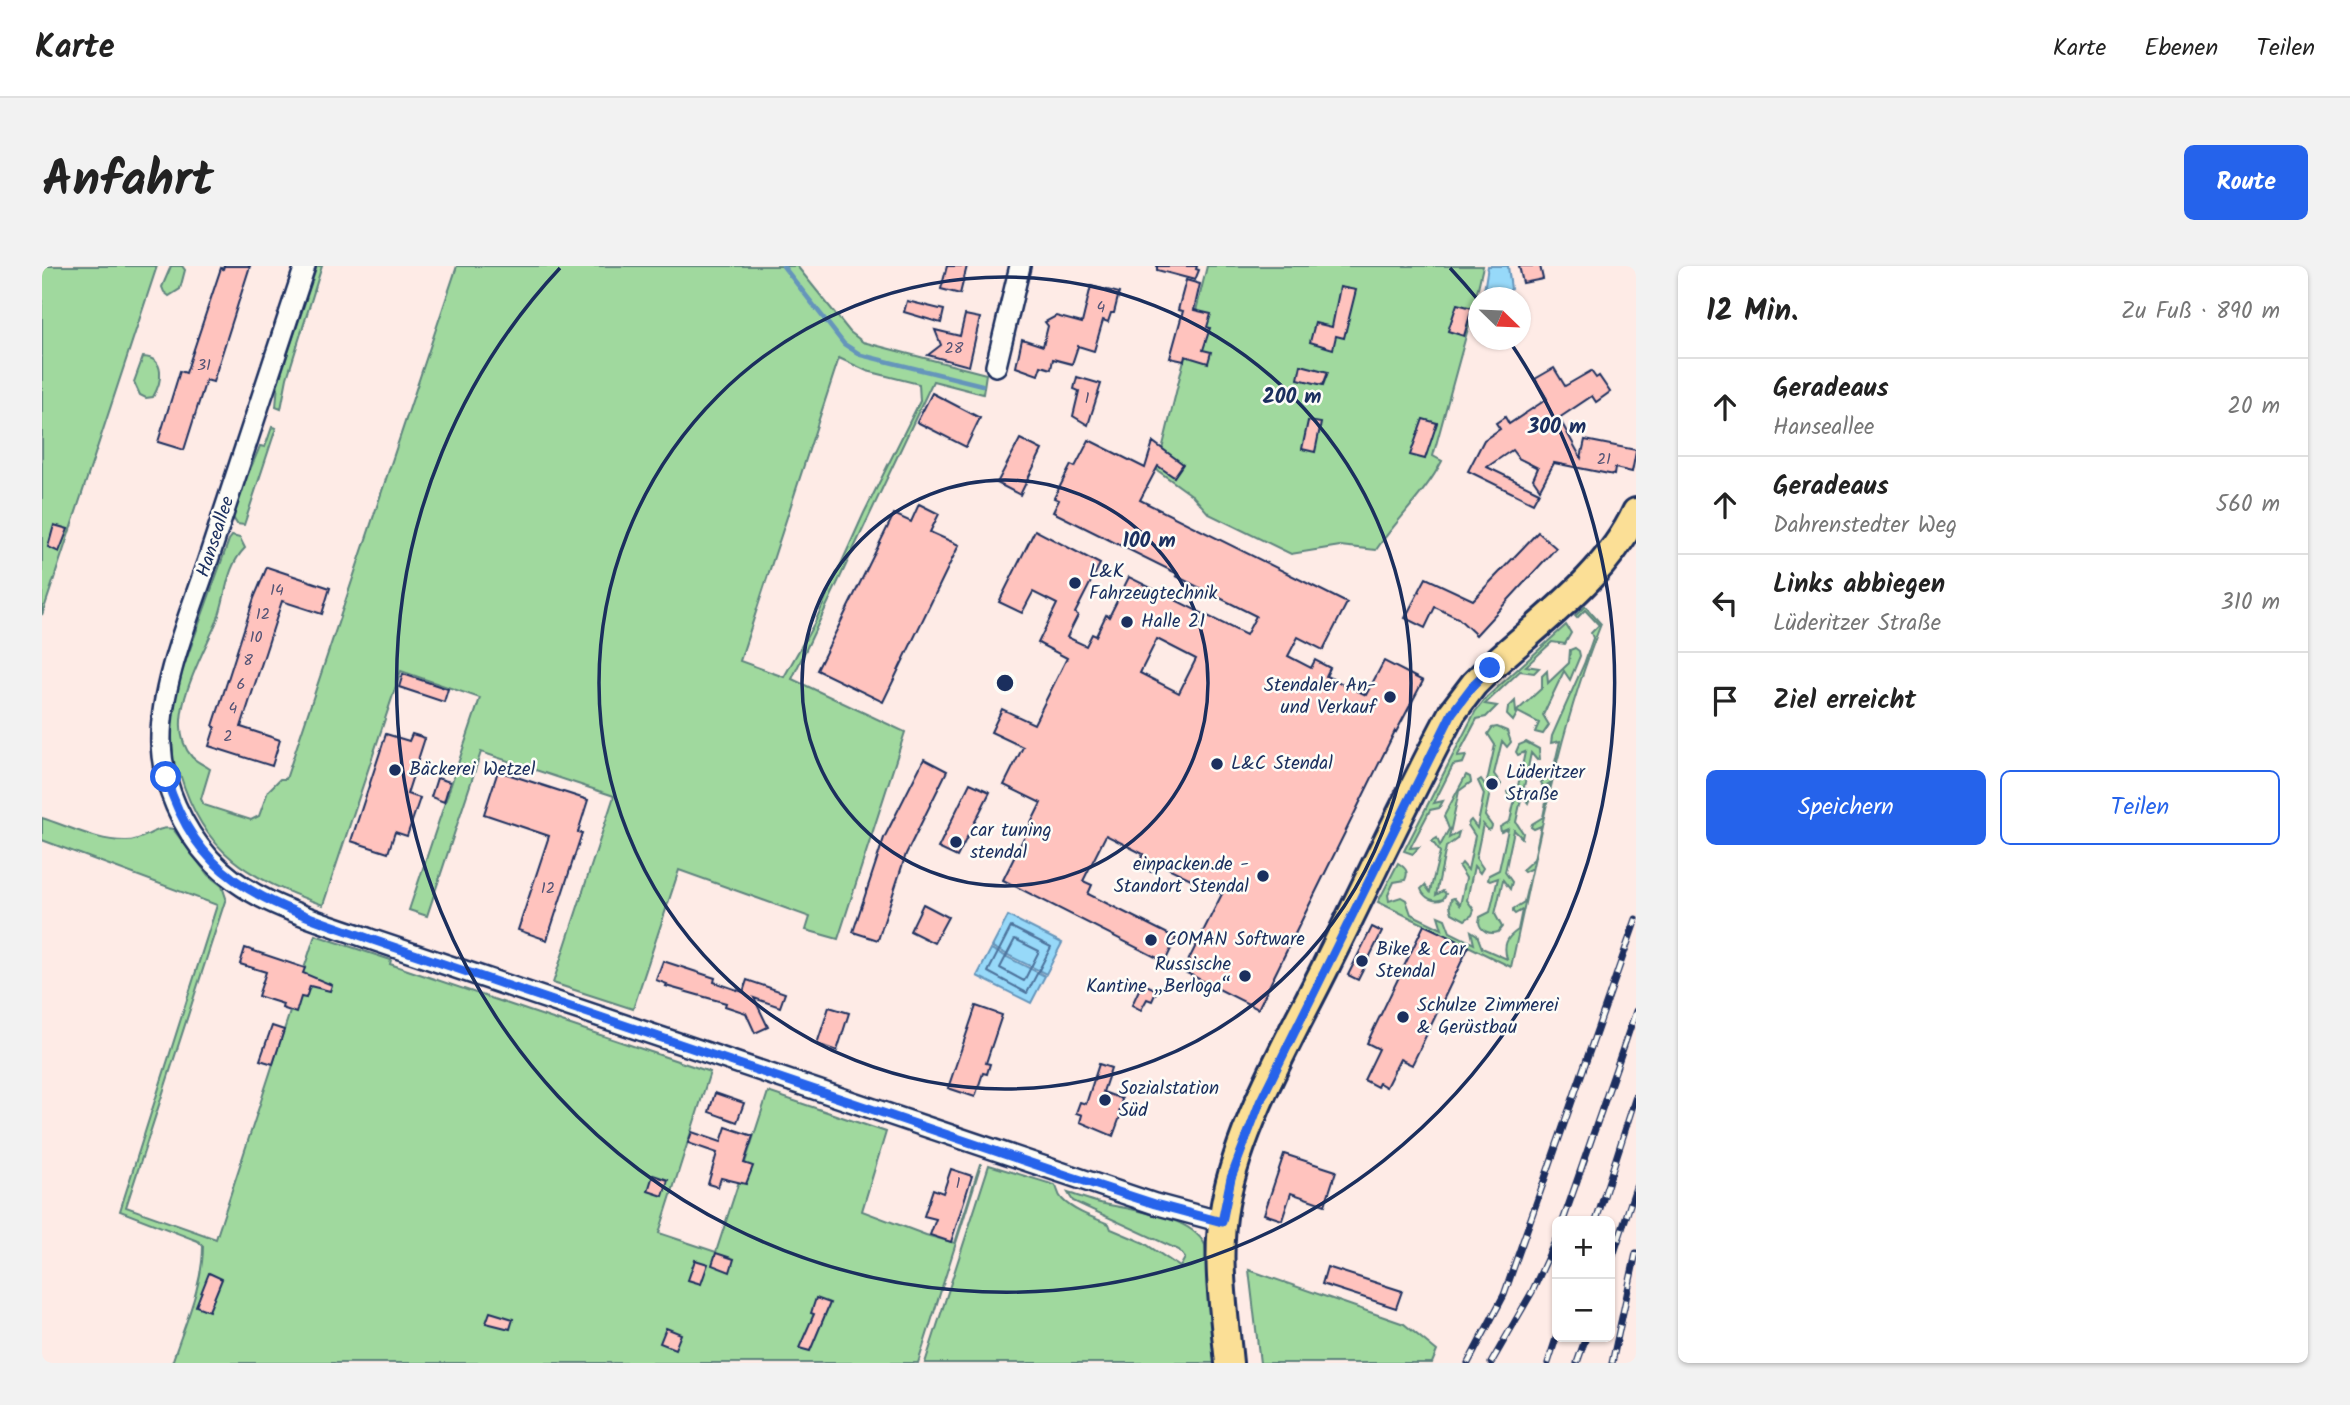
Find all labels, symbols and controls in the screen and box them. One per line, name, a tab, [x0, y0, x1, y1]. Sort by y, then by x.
text: Karte	[35, 22, 115, 75]
text: Karte	[2053, 29, 2106, 68]
text: Ebenen	[2144, 29, 2218, 68]
text: Teilen	[2256, 29, 2315, 68]
text: Anfahrt	[42, 143, 214, 221]
button: Route	[2184, 145, 2308, 220]
north arrow	[1468, 287, 1531, 350]
text: 12 Min.	[1706, 288, 1798, 336]
text: Zu Fuß · 890 m	[2121, 294, 2280, 330]
house number: 4	[1097, 295, 1106, 320]
house number: 28	[945, 336, 964, 361]
house number: 31	[197, 353, 211, 378]
text: Geradeaus	[1773, 368, 1889, 410]
text: 200 m	[1262, 381, 1322, 414]
house number: 1	[1084, 386, 1090, 411]
icon: ahead	[1706, 388, 1744, 426]
text: 20 m	[2228, 389, 2280, 425]
text: Hanseallee	[1773, 410, 1874, 446]
text: 300 m	[1527, 411, 1586, 444]
house number: 21	[1597, 447, 1611, 472]
text: Geradeaus	[1773, 466, 1889, 508]
icon: ahead	[1706, 486, 1744, 524]
text: 560 m	[2216, 487, 2280, 523]
street label: Hanseallee	[189, 492, 243, 581]
text: Dahrenstedter Weg	[1773, 508, 1957, 544]
text: 100 m	[1122, 525, 1176, 558]
place label: L&K Fahrzeugtechnik	[1089, 557, 1218, 609]
text: Links abbiegen	[1773, 564, 1945, 606]
marker: L&K Fahrzeugtechnik	[1067, 575, 1083, 591]
house number: 14	[270, 578, 284, 603]
icon: left	[1706, 584, 1744, 622]
text: 310 m	[2221, 585, 2280, 621]
house number: 12	[256, 602, 270, 627]
text: Lüderitzer Straße	[1773, 606, 1941, 642]
place label: Halle 21	[1141, 607, 1205, 637]
marker: Halle 21	[1119, 614, 1135, 630]
house number: 10	[249, 625, 263, 650]
house number: 8	[243, 648, 253, 673]
route end	[1474, 652, 1505, 683]
centre of rings	[993, 671, 1017, 695]
place label: Stendaler An- und Verkauf	[1264, 671, 1378, 723]
house number: 6	[237, 672, 245, 697]
text: Ziel erreicht	[1773, 680, 1916, 722]
icon: arrive	[1706, 682, 1744, 720]
marker: Stendaler An- und Verkauf	[1382, 689, 1398, 705]
house number: 4	[229, 696, 238, 721]
house number: 2	[223, 724, 233, 749]
place label: L&C Stendal	[1231, 749, 1333, 779]
place label: Bäckerei Wetzel	[409, 755, 536, 785]
marker: L&C Stendal	[1209, 756, 1225, 772]
place label: Lüderitzer Straße	[1506, 758, 1587, 810]
route start	[150, 761, 181, 792]
marker: Bäckerei Wetzel	[387, 762, 403, 778]
button: Speichern	[1706, 770, 1986, 845]
button: Teilen	[2000, 770, 2280, 845]
marker: Lüderitzer Straße	[1484, 776, 1500, 792]
place label: car tuning stendal	[970, 816, 1052, 868]
marker: car tuning stendal	[948, 834, 964, 850]
place label: einpacken.de - Standort Stendal	[1114, 850, 1249, 902]
marker: einpacken.de - Standort Stendal	[1255, 868, 1271, 884]
house number: 12	[541, 876, 555, 901]
place label: COMAN Software	[1165, 925, 1305, 955]
marker: COMAN Software	[1143, 932, 1159, 948]
place label: Bike & Car Stendal	[1376, 935, 1467, 987]
place label: Russische Kantine „Berloga“	[1086, 950, 1231, 1002]
marker: Bike & Car Stendal	[1354, 953, 1370, 969]
marker: Russische Kantine „Berloga“	[1237, 968, 1253, 984]
place label: Schulze Zimmerei & Gerüstbau	[1417, 991, 1560, 1043]
marker: Schulze Zimmerei & Gerüstbau	[1395, 1009, 1411, 1025]
place label: Sozialstation Süd	[1119, 1074, 1219, 1126]
marker: Sozialstation Süd	[1097, 1092, 1113, 1108]
house number: 1	[955, 1171, 961, 1196]
map controls	[1552, 1216, 1615, 1342]
button: +	[1552, 1216, 1615, 1279]
button: −	[1552, 1279, 1615, 1342]

